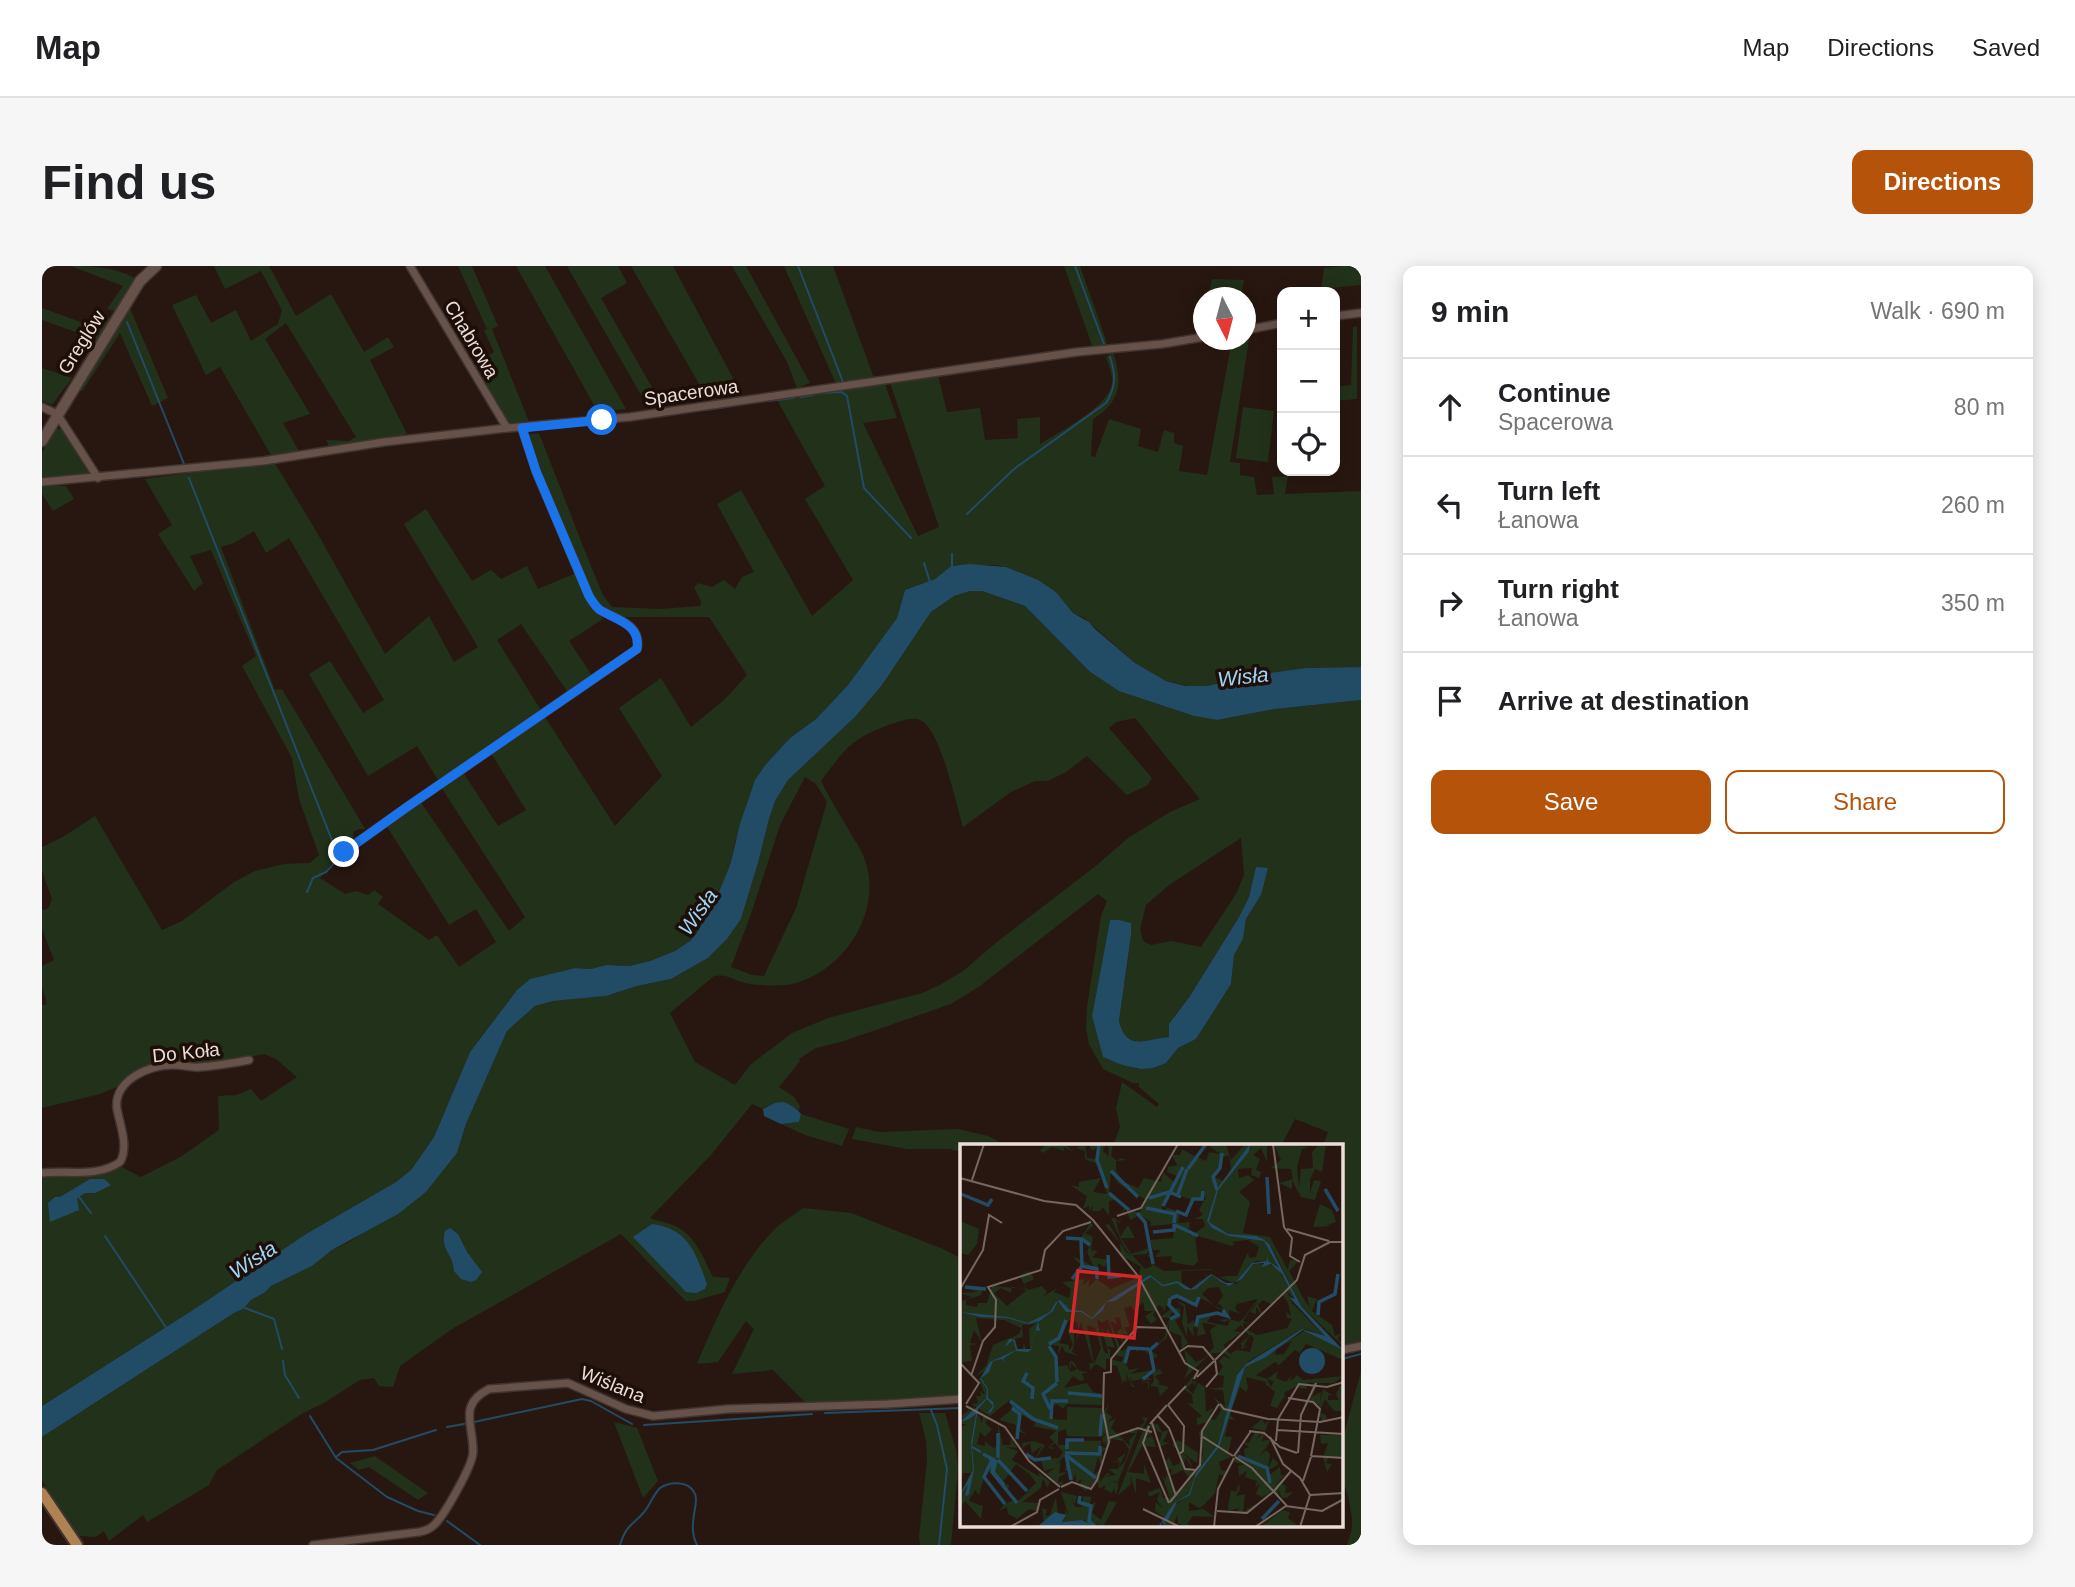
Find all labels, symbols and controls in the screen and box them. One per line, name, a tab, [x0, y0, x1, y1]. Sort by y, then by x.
text: Map	[35, 29, 101, 66]
text: Map	[1743, 34, 1789, 61]
text: Directions	[1827, 34, 1934, 61]
text: Saved	[1972, 34, 2040, 61]
button: Directions	[1852, 150, 2033, 214]
text: Find us	[42, 155, 216, 209]
north arrow	[1193, 287, 1256, 350]
map controls	[1277, 287, 1340, 476]
button: +	[1277, 287, 1340, 350]
text: 9 min	[1431, 295, 1509, 328]
street label: Chabrowa	[440, 297, 503, 382]
text: Walk · 690 m	[1870, 298, 2005, 324]
street label: Greglów	[54, 306, 109, 378]
button: −	[1277, 350, 1340, 413]
street label: Spacerowa	[643, 375, 740, 410]
text: Continue	[1498, 378, 1611, 408]
icon: ahead	[1431, 388, 1469, 426]
text: 80 m	[1954, 394, 2005, 420]
route start	[586, 404, 617, 435]
text: Spacerowa	[1498, 409, 1613, 435]
button: locate	[1277, 413, 1340, 476]
text: Turn left	[1498, 476, 1600, 506]
icon: left	[1431, 486, 1469, 524]
text: 260 m	[1941, 492, 2005, 518]
text: Łanowa	[1498, 507, 1579, 533]
text: Turn right	[1498, 574, 1619, 604]
icon: right	[1431, 584, 1469, 622]
text: 350 m	[1941, 590, 2005, 616]
text: Łanowa	[1498, 605, 1579, 631]
water label: Wisła	[1216, 662, 1270, 691]
icon: arrive	[1431, 682, 1469, 720]
text: Arrive at destination	[1498, 686, 1749, 716]
button: Save	[1431, 770, 1711, 834]
button: Share	[1725, 770, 2005, 834]
route end	[328, 836, 359, 867]
water label: Wisła	[673, 884, 722, 939]
street label: Do Koła	[151, 1038, 221, 1066]
inset map	[960, 1144, 1344, 1528]
water label: Wisła	[225, 1236, 280, 1283]
street label: Wiślana	[578, 1362, 648, 1407]

